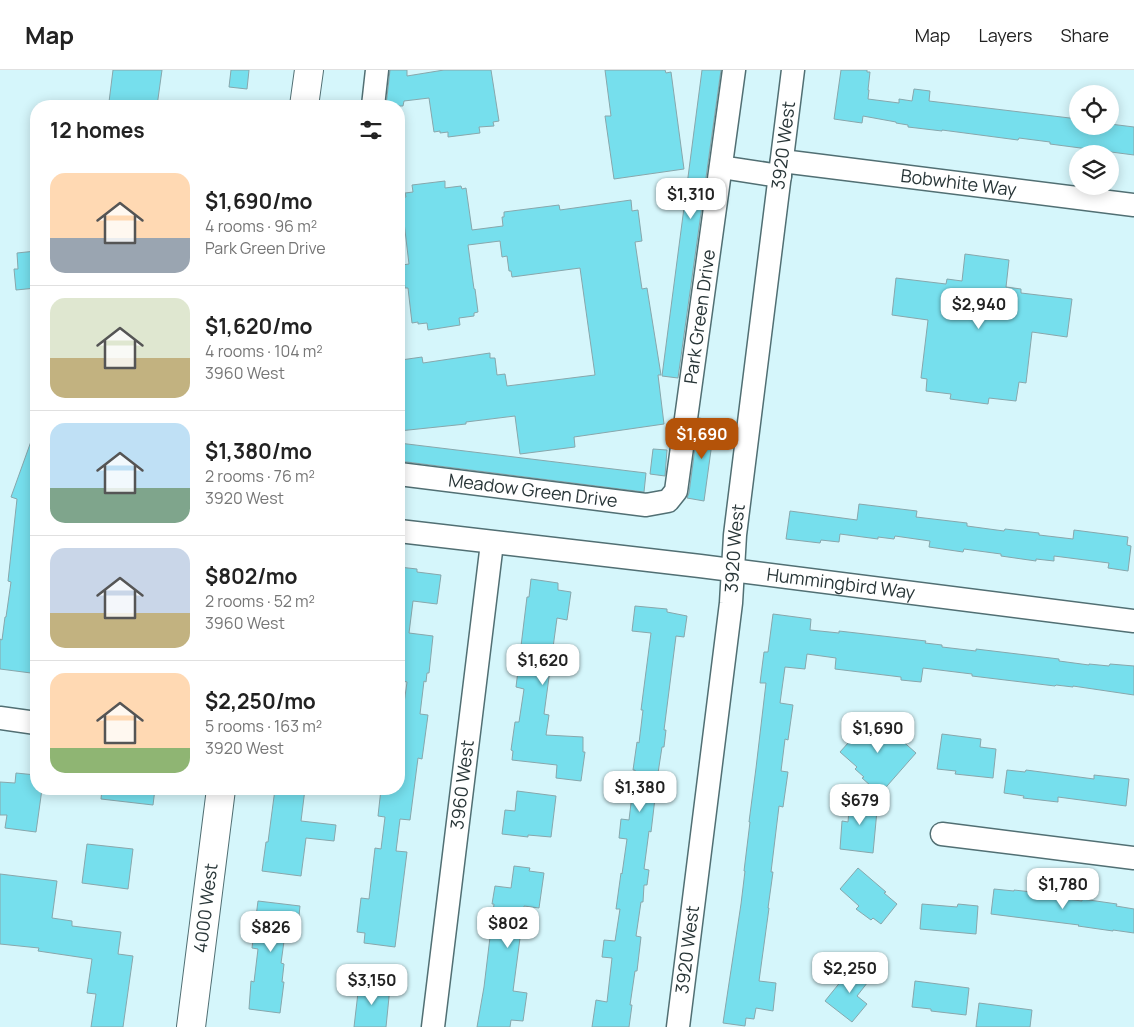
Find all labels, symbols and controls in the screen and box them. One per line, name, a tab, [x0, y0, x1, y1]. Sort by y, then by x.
text: Map	[25, 18, 74, 51]
text: Map	[915, 23, 950, 47]
text: Layers	[978, 23, 1032, 47]
text: Share	[1060, 23, 1109, 47]
map controls	[1069, 85, 1119, 195]
button: locate	[1069, 85, 1119, 135]
street label: 3920 West	[765, 100, 800, 191]
text: 12 homes	[50, 116, 145, 144]
icon: filters	[357, 116, 385, 144]
button: layers	[1069, 145, 1119, 195]
street label: Bobwhite Way	[899, 163, 1019, 201]
pin: $1,310	[650, 178, 732, 220]
text: $1,310	[667, 183, 715, 205]
text: $1,690/mo	[205, 187, 312, 215]
icon: home	[90, 193, 150, 253]
text: 4 rooms · 96 m²	[205, 215, 317, 237]
text: Park Green Drive	[205, 237, 326, 259]
street label: Park Green Drive	[678, 248, 720, 385]
pin: $2,940	[938, 288, 1020, 330]
text: $2,940	[952, 293, 1006, 315]
text: $1,620/mo	[205, 312, 312, 340]
icon: home	[90, 318, 150, 378]
text: 4 rooms · 104 m²	[205, 340, 323, 362]
text: 3960 West	[205, 362, 285, 384]
pin: $1,690	[661, 418, 743, 460]
text: $1,690	[676, 423, 728, 445]
text: $1,380/mo	[205, 437, 312, 465]
icon: home	[90, 443, 150, 503]
text: 2 rooms · 76 m²	[205, 465, 315, 487]
street label: Meadow Green Drive	[447, 467, 619, 512]
text: 3920 West	[205, 487, 284, 509]
street label: 3920 West	[719, 503, 750, 593]
text: $802/mo	[205, 562, 298, 590]
street label: Hummingbird Way	[765, 562, 917, 604]
icon: home	[90, 568, 150, 628]
text: 2 rooms · 52 m²	[205, 590, 315, 612]
text: 3960 West	[205, 612, 285, 634]
pin: $1,620	[502, 644, 584, 686]
text: $1,620	[517, 649, 569, 671]
text: $2,250/mo	[205, 687, 316, 715]
icon: home	[90, 693, 150, 753]
pin: $1,690	[837, 712, 919, 754]
text: 5 rooms · 163 m²	[205, 715, 322, 737]
text: $1,690	[852, 717, 904, 739]
text: 3920 West	[205, 737, 284, 759]
street label: 3960 West	[444, 739, 479, 831]
pin: $1,380	[599, 770, 681, 813]
text: $1,380	[615, 776, 665, 798]
pin: $679	[830, 784, 890, 826]
text: $679	[841, 789, 879, 811]
street label: 4000 West	[187, 862, 223, 954]
pin: $1,780	[1022, 868, 1104, 910]
text: $1,780	[1038, 873, 1088, 895]
street label: 3920 West	[669, 904, 704, 995]
pin: $802	[478, 906, 538, 949]
pin: $826	[241, 910, 301, 953]
text: $802	[488, 912, 528, 934]
text: $826	[251, 916, 291, 938]
pin: $2,250	[809, 952, 891, 994]
text: $2,250	[823, 957, 877, 979]
pin: $3,150	[331, 964, 413, 1006]
text: $3,150	[347, 969, 397, 991]

